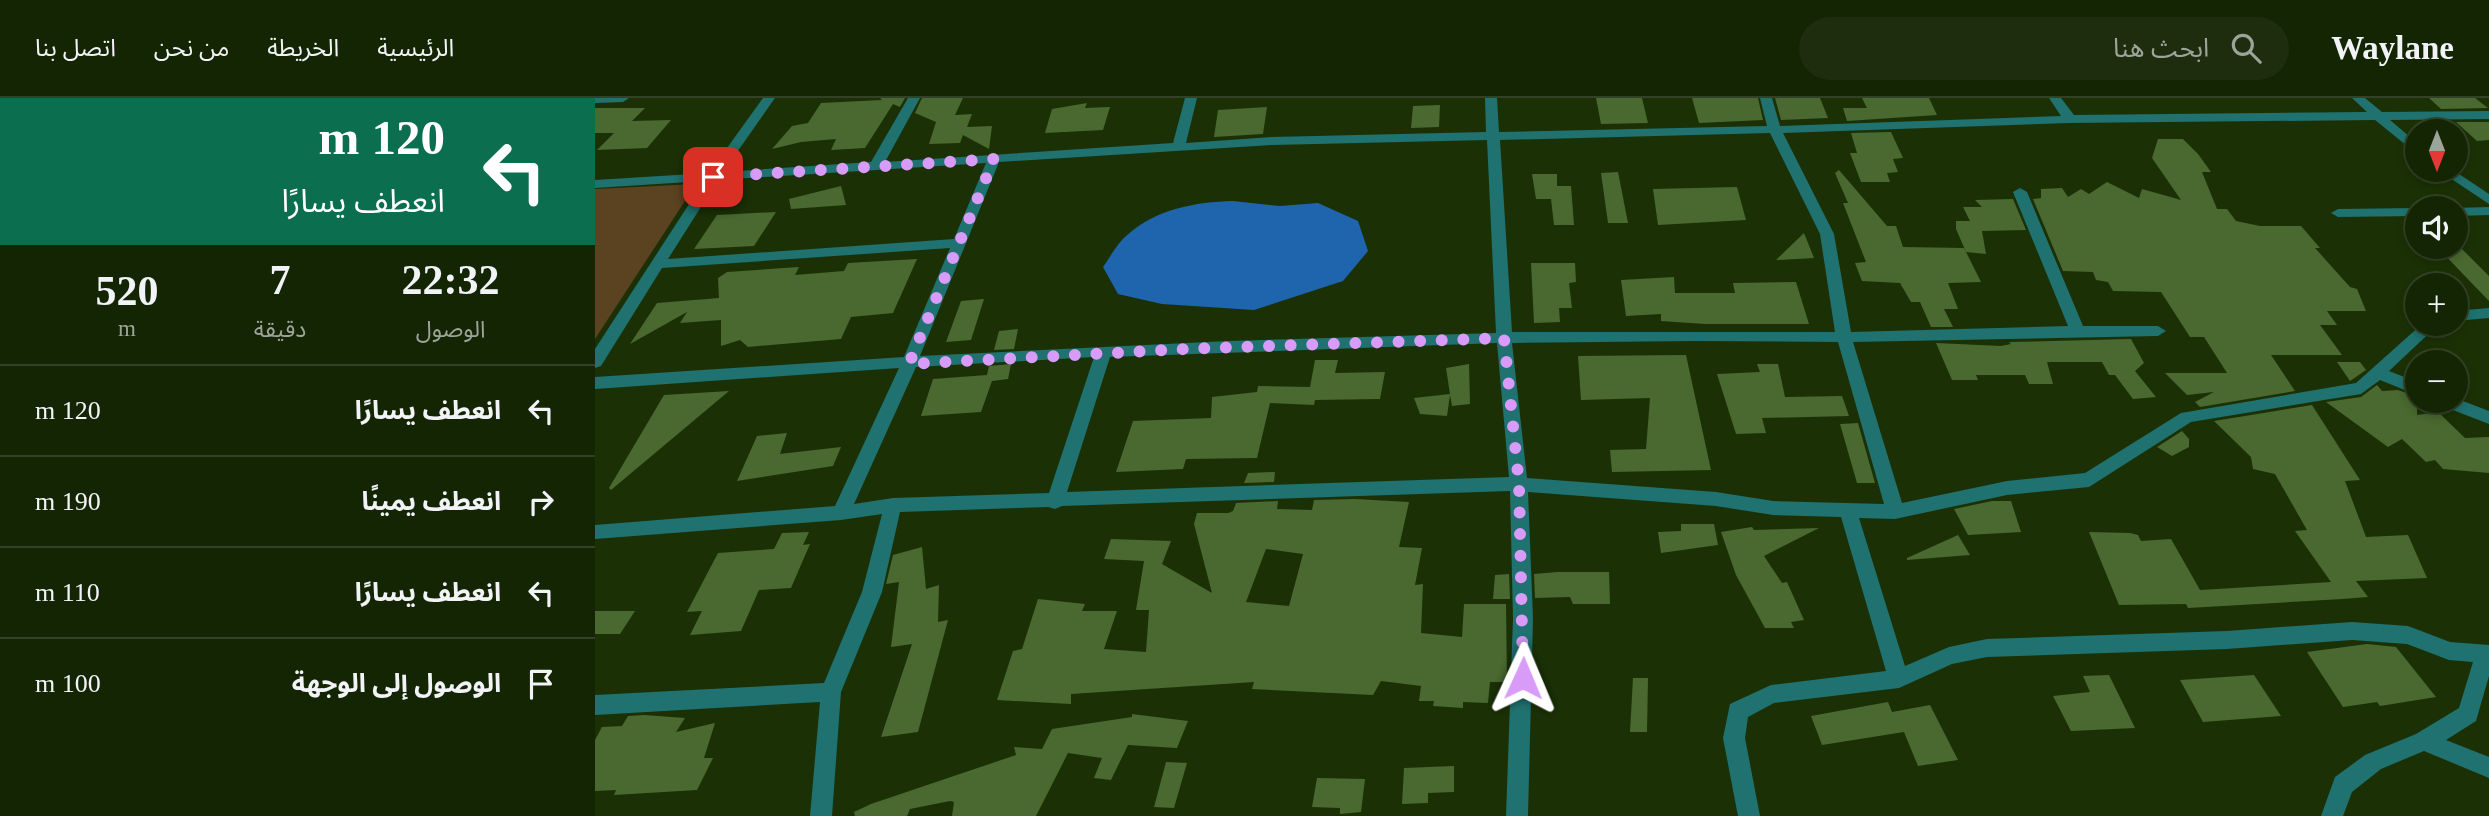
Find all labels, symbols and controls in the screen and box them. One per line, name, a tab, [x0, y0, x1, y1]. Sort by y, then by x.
search box	[1799, 17, 2289, 80]
icon: search	[2227, 29, 2265, 67]
text: Waylane	[2331, 30, 2454, 66]
text: ابحث هنا	[2113, 34, 2209, 63]
text: اتصل بنا	[35, 35, 116, 61]
text: من نحن	[154, 35, 229, 61]
text: الخريطة	[267, 35, 339, 61]
text: الرئيسية	[377, 35, 454, 61]
text: 120 m	[318, 110, 445, 165]
north arrow	[2405, 119, 2467, 182]
map controls	[2405, 119, 2468, 413]
icon: left	[469, 126, 560, 217]
pin	[683, 147, 743, 207]
icon: arrive	[694, 158, 732, 196]
text: انعطف يسارًا	[282, 183, 445, 219]
button: sound	[2405, 196, 2468, 259]
text: 7	[270, 257, 291, 303]
text: 22:32	[402, 257, 500, 303]
text: 520	[95, 268, 158, 314]
button: +	[2405, 273, 2468, 336]
text: m	[118, 316, 136, 341]
text: دقيقة	[254, 317, 306, 342]
text: الوصول	[416, 317, 486, 342]
button: −	[2405, 350, 2468, 413]
icon: left	[522, 392, 560, 430]
text: 120 m	[35, 396, 101, 425]
text: انعطف يسارًا	[355, 396, 501, 425]
icon: right	[522, 483, 560, 521]
text: 190 m	[35, 487, 101, 516]
text: انعطف يمينًا	[362, 487, 501, 516]
icon: left	[522, 574, 560, 612]
text: 110 m	[35, 578, 100, 607]
text: انعطف يسارًا	[355, 578, 501, 607]
position arrow	[1486, 641, 1560, 715]
icon: arrive	[522, 665, 560, 703]
text: 100 m	[35, 669, 101, 698]
text: الوصول إلى الوجهة	[292, 669, 501, 698]

